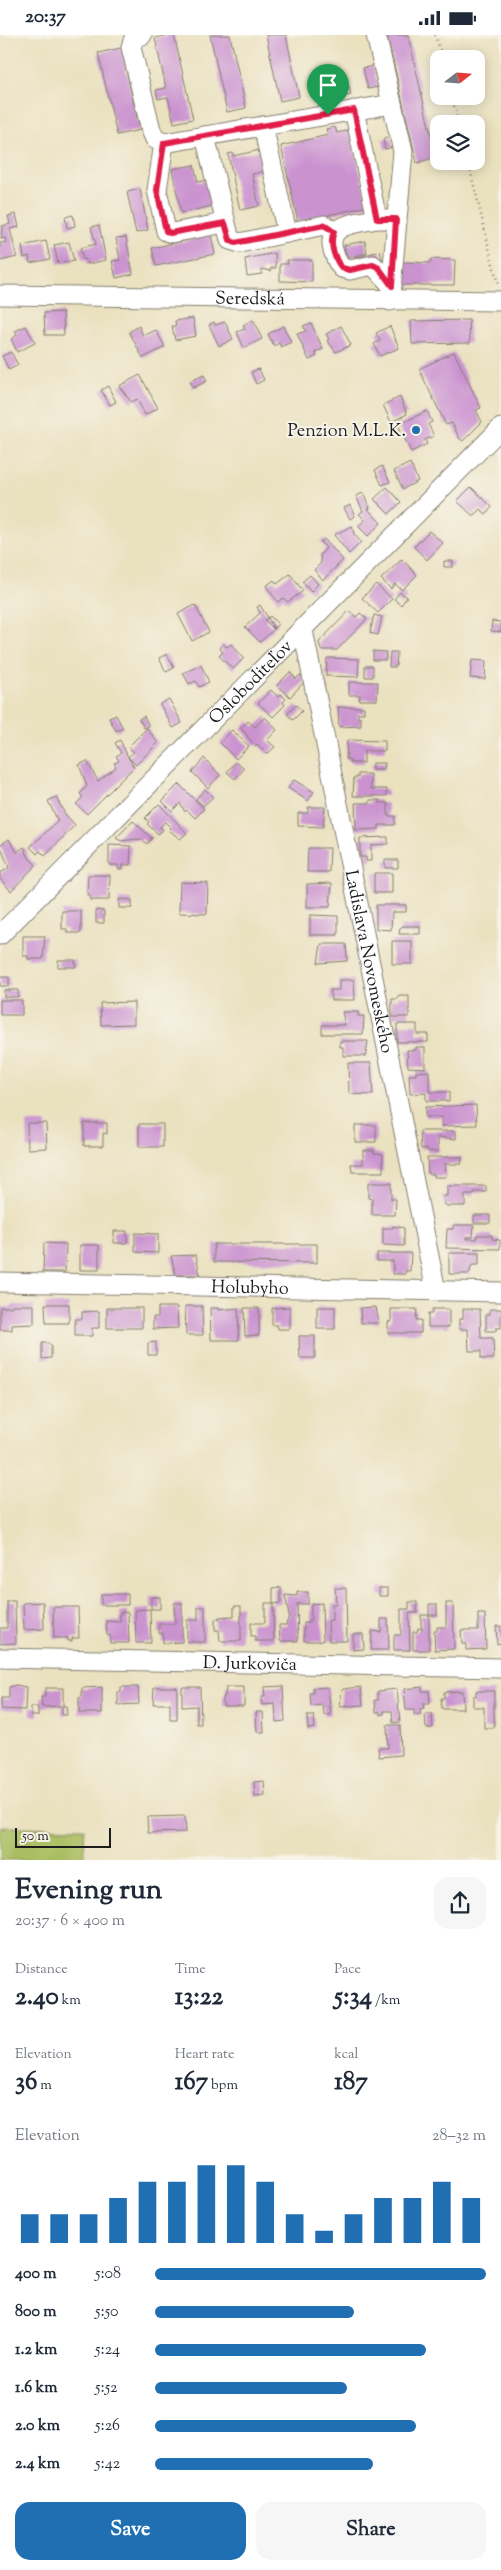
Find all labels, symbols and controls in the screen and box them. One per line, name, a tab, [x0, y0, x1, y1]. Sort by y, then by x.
text: 20:37	[25, 4, 66, 31]
north arrow	[430, 50, 485, 105]
map controls	[430, 50, 485, 170]
pin	[307, 64, 349, 115]
icon: arrive	[314, 71, 342, 99]
button: layers	[430, 115, 485, 170]
street label: Seredská	[215, 287, 285, 313]
place label: Penzion M.L.K.	[287, 419, 406, 445]
marker: Penzion M.L.K.	[410, 424, 422, 436]
street label: Osloboditeľov	[204, 635, 300, 731]
street label: Ladislava Novomeského	[337, 868, 399, 1056]
street label: Holubyho	[211, 1275, 289, 1303]
street label: D. Jurkoviča	[203, 1651, 297, 1679]
scale bar	[15, 1825, 111, 1848]
text: 50 m	[22, 1827, 49, 1847]
text: Evening run	[15, 1871, 162, 1911]
button: share	[434, 1877, 486, 1929]
text: 20:37 · 6 × 400 m	[15, 1910, 125, 1933]
text: Distance	[15, 1960, 68, 1980]
text: Time	[175, 1960, 206, 1980]
text: Pace	[334, 1960, 361, 1980]
text: 2.40	[15, 1980, 59, 2016]
text: 13:22	[175, 1980, 223, 2016]
text: 5:34	[334, 1980, 372, 2016]
text: km	[59, 1991, 81, 2011]
text: /km	[372, 1991, 400, 2011]
text: Elevation	[15, 2045, 72, 2065]
text: Heart rate	[175, 2045, 234, 2065]
text: kcal	[334, 2045, 358, 2065]
text: 36	[15, 2065, 37, 2101]
text: 167	[175, 2065, 208, 2101]
text: 187	[334, 2065, 368, 2101]
text: m	[37, 2076, 52, 2096]
text: bpm	[208, 2076, 238, 2096]
text: Elevation	[15, 2125, 80, 2148]
text: 28–32 m	[432, 2125, 486, 2148]
text: 400 m	[15, 2263, 57, 2286]
text: 5:08	[95, 2263, 121, 2286]
text: 800 m	[15, 2301, 57, 2324]
text: 5:50	[95, 2301, 119, 2324]
text: 1.2 km	[15, 2339, 57, 2362]
text: 5:24	[95, 2339, 120, 2362]
text: 1.6 km	[15, 2377, 57, 2400]
text: 5:52	[95, 2377, 118, 2400]
text: 2.0 km	[15, 2415, 60, 2438]
text: 5:26	[95, 2415, 120, 2438]
text: 2.4 km	[15, 2453, 60, 2476]
text: 5:42	[95, 2453, 120, 2476]
button: Save	[15, 2502, 246, 2560]
button: Share	[256, 2502, 486, 2560]

